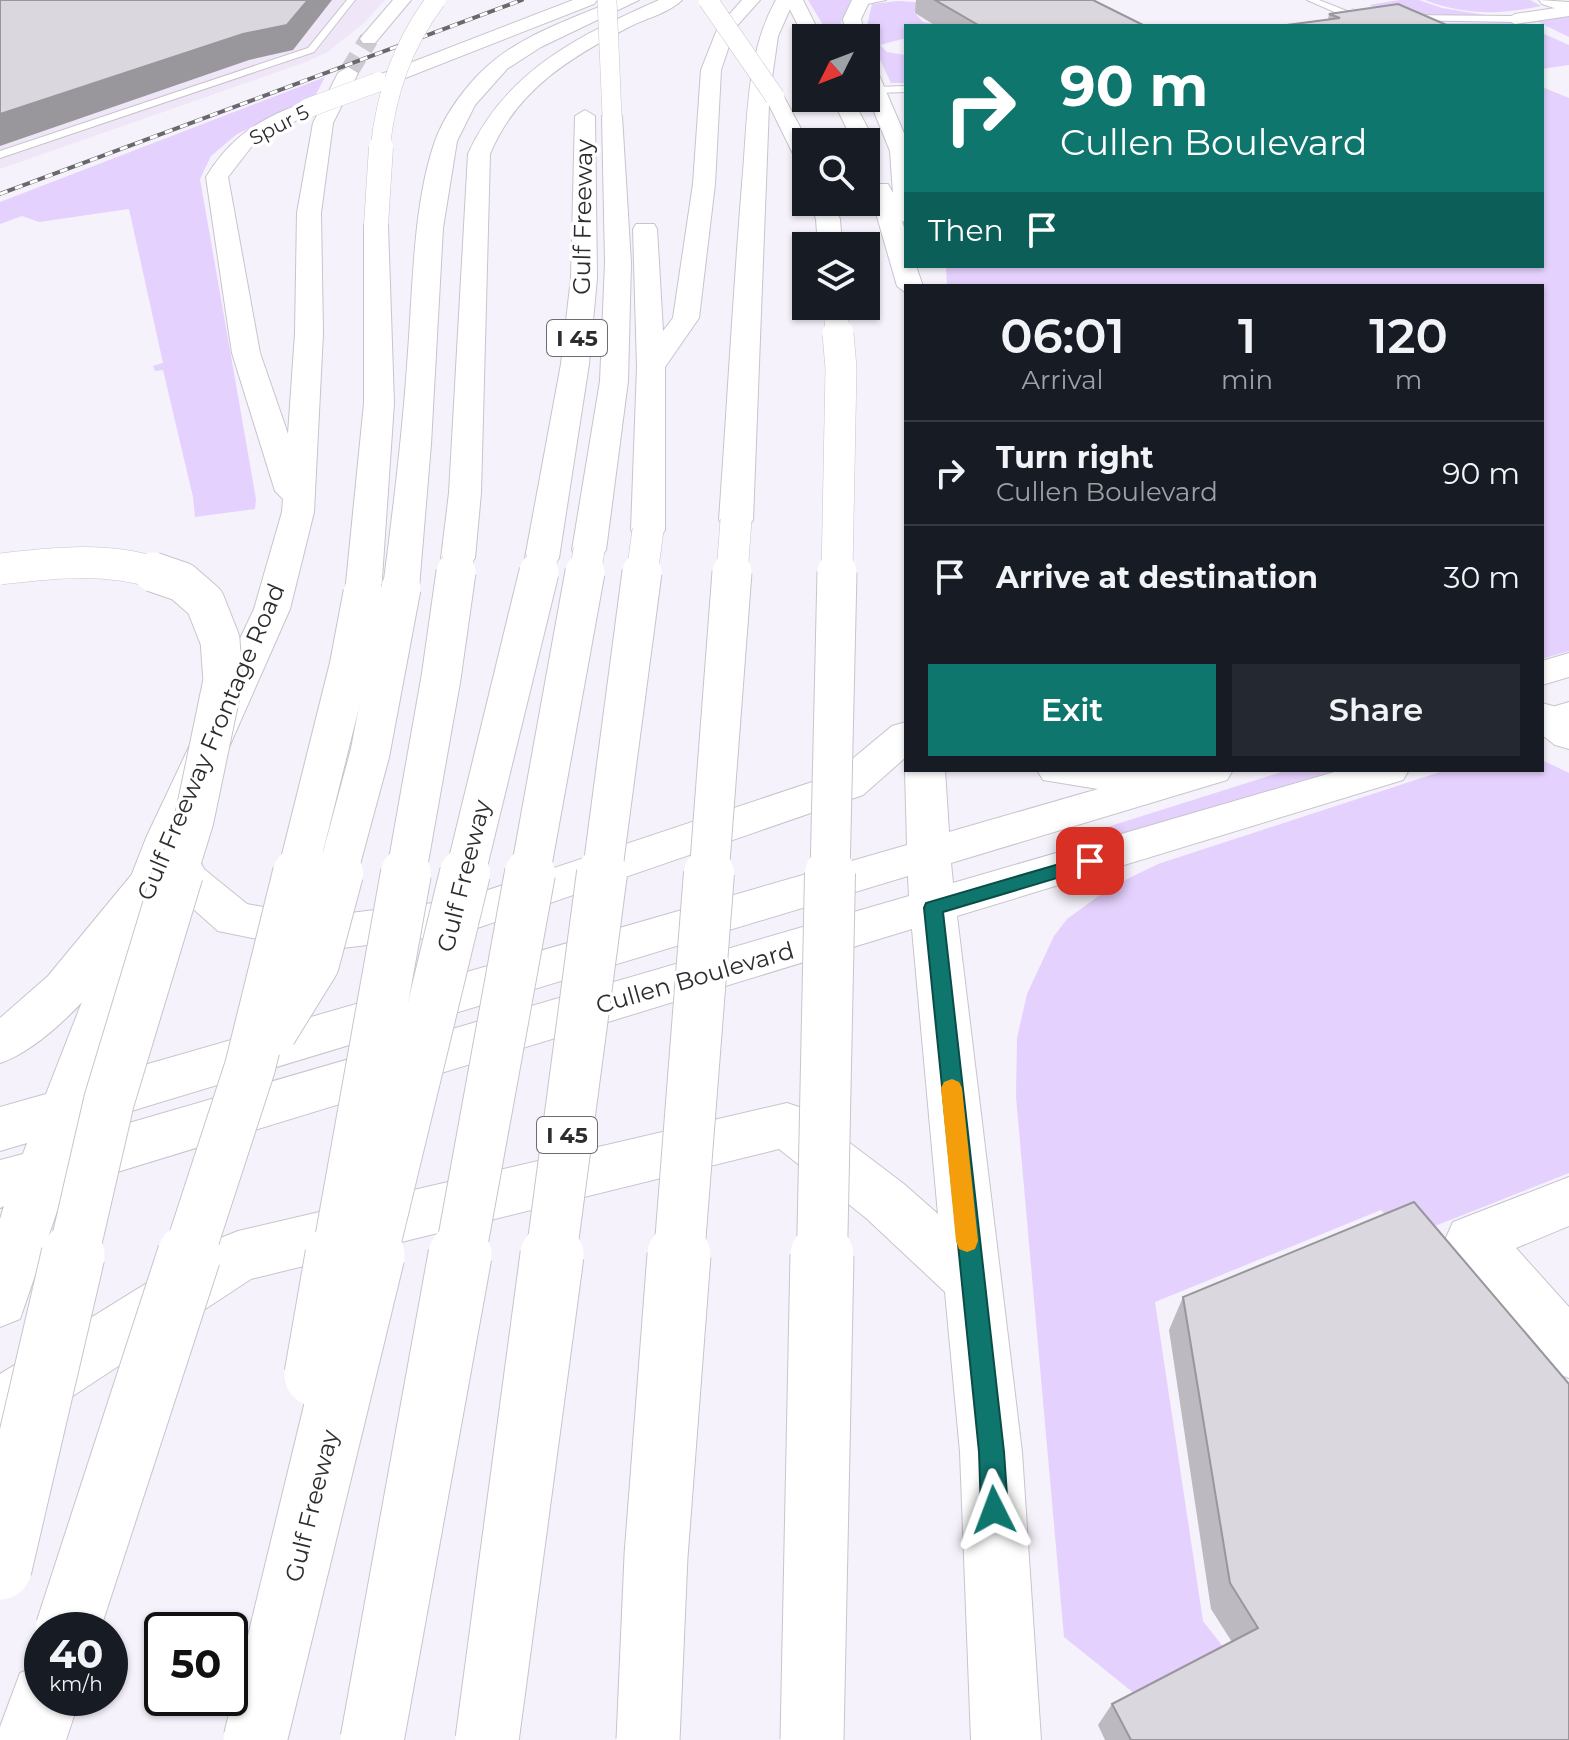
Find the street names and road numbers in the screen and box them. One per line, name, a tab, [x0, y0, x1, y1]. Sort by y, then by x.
street label: Spur 5	[245, 100, 313, 150]
street label: Gulf Freeway	[567, 139, 598, 295]
road number: I 45	[547, 320, 607, 356]
street label: Gulf Freeway Frontage Road	[131, 579, 291, 904]
street label: Gulf Freeway	[431, 797, 496, 955]
street label: Cullen Boulevard	[592, 935, 797, 1020]
road number: I 45	[537, 1117, 597, 1153]
street label: Gulf Freeway	[279, 1427, 344, 1585]

